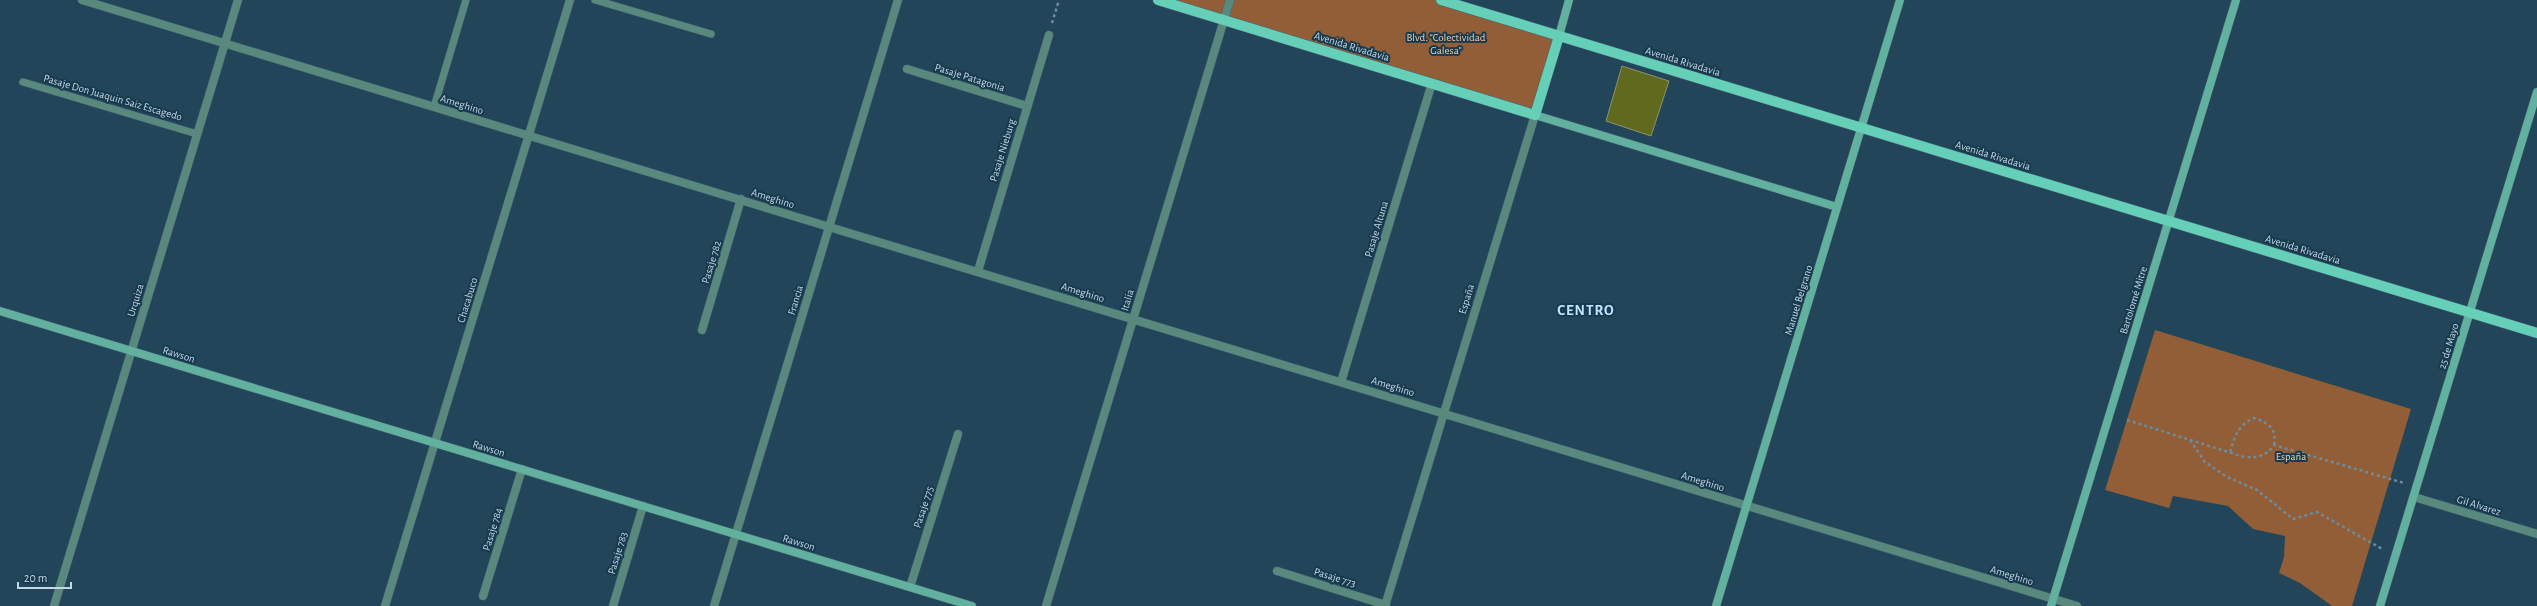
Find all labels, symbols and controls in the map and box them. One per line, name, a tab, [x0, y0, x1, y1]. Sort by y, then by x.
street label: Avenida Rivadavia	[1313, 30, 1391, 63]
park label: Blvd. “Colectividad Galesa”	[1406, 32, 1486, 56]
street label: Avenida Rivadavia	[1644, 45, 1722, 78]
street label: Pasaje Patagonia	[934, 62, 1006, 93]
street label: Pasaje Don Juaquin Saiz Escagedo	[42, 72, 184, 123]
street label: Ameghino	[439, 93, 485, 116]
street label: Pasaje Nieburg	[988, 117, 1017, 183]
street label: Avenida Rivadavia	[1954, 139, 2032, 172]
street label: Ameghino	[750, 187, 796, 210]
street label: Pasaje Altuna	[1363, 200, 1390, 259]
street label: Avenida Rivadavia	[2264, 233, 2342, 266]
street label: Pasaje 782	[700, 239, 723, 285]
street label: Manuel Belgrano	[1783, 264, 1814, 337]
street label: Bartolomé Mitre	[2118, 265, 2149, 335]
street label: Chacabuco	[455, 276, 480, 324]
street label: Ameghino	[1060, 281, 1106, 304]
street label: Urquiza	[125, 282, 146, 318]
street label: España	[1457, 283, 1476, 315]
street label: Francia	[786, 284, 805, 316]
street label: Italia	[1119, 288, 1136, 312]
district label: CENTRO	[1557, 303, 1615, 318]
street label: 25 de Mayo	[2436, 322, 2461, 370]
street label: Rawson	[161, 344, 196, 365]
street label: Ameghino	[1370, 375, 1416, 398]
street label: Rawson	[471, 438, 506, 459]
park label: España	[2276, 451, 2306, 462]
street label: Ameghino	[1680, 470, 1726, 493]
street label: Pasaje 775	[912, 485, 936, 529]
street label: Gil Alvarez	[2456, 494, 2503, 518]
street label: Pasaje 784	[481, 506, 504, 552]
street label: Pasaje 783	[606, 530, 629, 576]
street label: Rawson	[781, 532, 816, 553]
scale bar	[18, 564, 71, 590]
street label: Ameghino	[1989, 564, 2035, 587]
street label: Pasaje 773	[1313, 566, 1358, 589]
text: 20 m	[24, 572, 47, 584]

